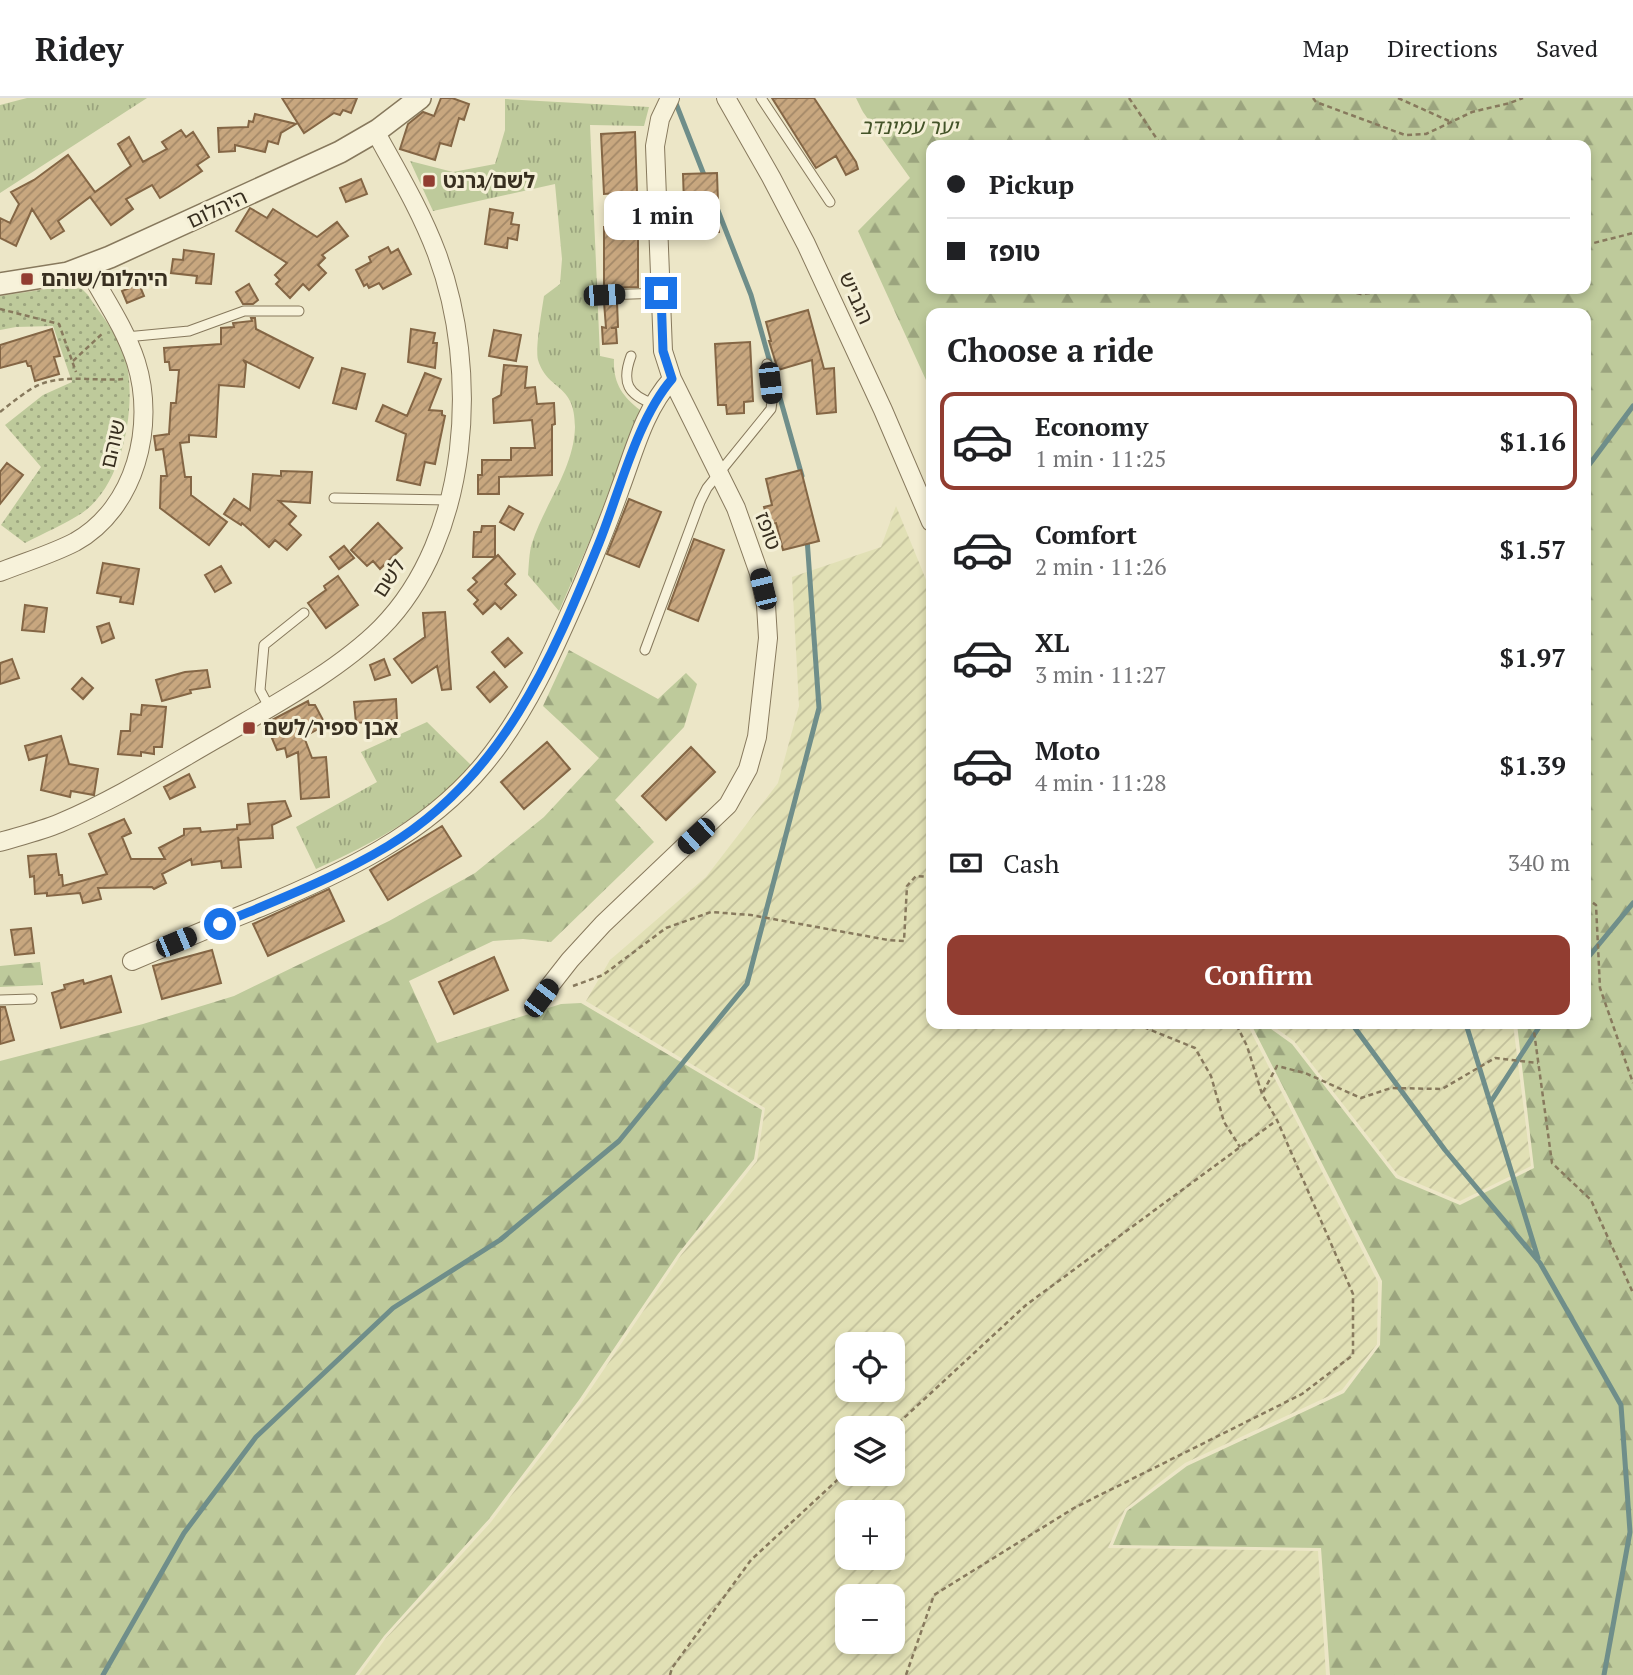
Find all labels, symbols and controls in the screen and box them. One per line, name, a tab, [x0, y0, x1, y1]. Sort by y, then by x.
text: Ridey	[35, 27, 123, 70]
text: Map	[1303, 32, 1349, 64]
text: Directions	[1387, 32, 1498, 64]
text: Saved	[1536, 32, 1598, 64]
park label: יער עמינדב	[860, 112, 960, 140]
place label: לשם/גרנט	[443, 166, 535, 194]
text: Pickup	[989, 167, 1074, 201]
marker: לשם/גרנט	[421, 173, 437, 189]
street label: היהלום	[182, 182, 251, 234]
callout: 1 min	[603, 192, 719, 240]
text: 1 min	[631, 200, 693, 231]
text: טופז	[989, 234, 1040, 268]
place label: היהלום/שוהם	[41, 264, 168, 292]
street label: הגביש	[833, 267, 881, 328]
marker: היהלום/שוהם	[19, 271, 35, 287]
route end	[645, 277, 677, 309]
car	[583, 283, 626, 307]
text: Choose a ride	[947, 329, 1154, 371]
car	[758, 361, 783, 405]
text: Economy	[1035, 409, 1148, 443]
icon: car	[951, 410, 1014, 473]
street label: שוהם	[93, 417, 131, 471]
text: $1.16	[1500, 424, 1566, 458]
text: 1 min · 11:25	[1035, 443, 1167, 474]
street label: טופז	[749, 508, 789, 554]
text: Comfort	[1035, 517, 1137, 551]
icon: car	[951, 518, 1014, 581]
text: $1.57	[1500, 532, 1566, 566]
text: 2 min · 11:26	[1035, 551, 1167, 582]
street label: לשם	[365, 553, 411, 602]
car	[748, 566, 779, 612]
text: XL	[1035, 625, 1069, 659]
icon: car	[951, 626, 1014, 689]
text: $1.97	[1500, 640, 1566, 674]
text: 3 min · 11:27	[1035, 659, 1167, 690]
place label: אבן ספיר/לשם	[263, 713, 398, 741]
marker: אבן ספיר/לשם	[241, 720, 257, 736]
text: Moto	[1035, 733, 1100, 767]
icon: car	[951, 734, 1014, 797]
text: $1.39	[1500, 748, 1566, 782]
text: 4 min · 11:28	[1035, 767, 1167, 798]
car	[674, 814, 719, 858]
icon: cash	[947, 844, 985, 882]
text: Cash	[1003, 846, 1059, 880]
text: 340 m	[1508, 847, 1570, 878]
route start	[204, 908, 236, 940]
car	[153, 924, 200, 960]
button: Confirm	[947, 935, 1570, 1015]
car	[520, 975, 563, 1021]
map controls	[835, 1332, 905, 1654]
button: locate	[835, 1332, 905, 1402]
button: layers	[835, 1416, 905, 1486]
button: +	[835, 1500, 905, 1570]
button: −	[835, 1584, 905, 1654]

